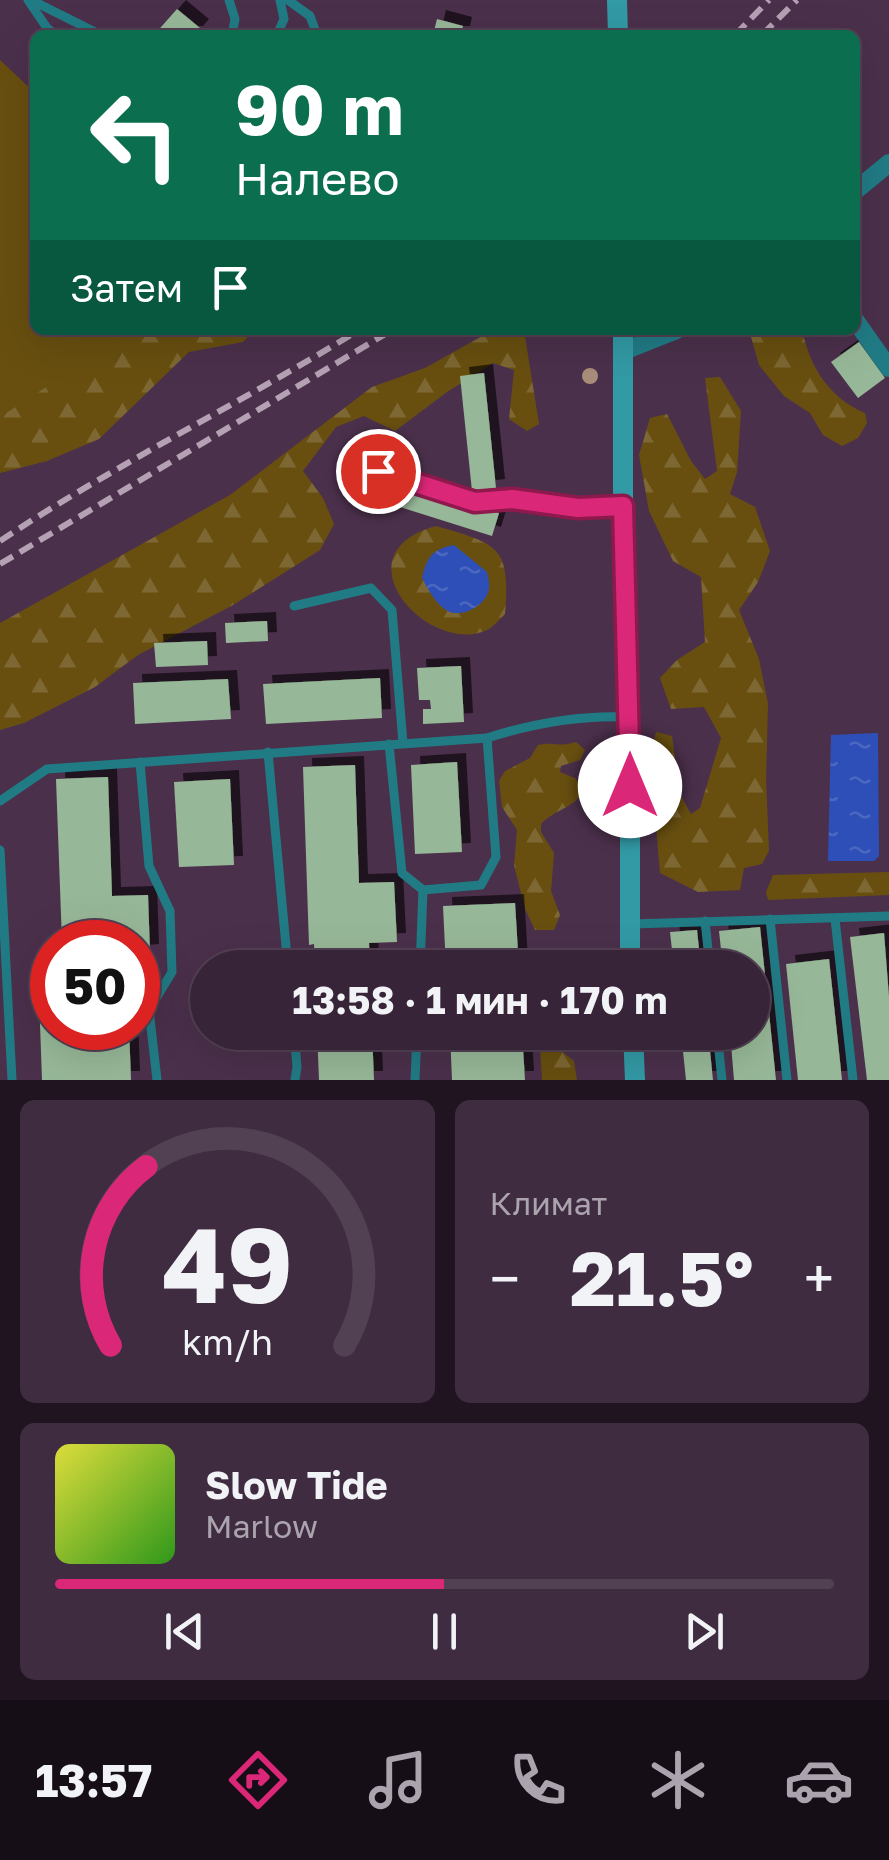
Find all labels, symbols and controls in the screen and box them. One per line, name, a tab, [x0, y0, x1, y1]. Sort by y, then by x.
text: 90 m	[235, 66, 404, 150]
icon: left	[70, 70, 200, 200]
text: Налево	[235, 151, 399, 205]
icon: arrive	[203, 260, 258, 315]
text: Затем	[70, 265, 183, 310]
pin	[336, 429, 421, 514]
icon: arrive	[351, 444, 406, 499]
position arrow	[578, 734, 682, 838]
speed limit sign: 50	[30, 920, 160, 1050]
text: 13:58 · 1 мин · 170 m	[292, 977, 668, 1022]
text: Климат	[490, 1184, 607, 1222]
text: 49	[162, 1201, 293, 1326]
text: 21.5°	[570, 1232, 753, 1323]
text: −	[490, 1245, 520, 1311]
text: +	[804, 1245, 834, 1311]
text: km/h	[182, 1320, 273, 1363]
text: Slow Tide	[205, 1462, 388, 1507]
text: Marlow	[205, 1507, 318, 1545]
icon: previous	[157, 1604, 212, 1659]
icon: pause	[417, 1604, 472, 1659]
icon: next	[677, 1604, 732, 1659]
icon: directions	[223, 1745, 293, 1815]
icon: music	[363, 1745, 433, 1815]
icon: phone	[503, 1745, 573, 1815]
icon: climate	[643, 1745, 713, 1815]
icon: car	[784, 1745, 854, 1815]
text: 13:57	[35, 1753, 152, 1807]

